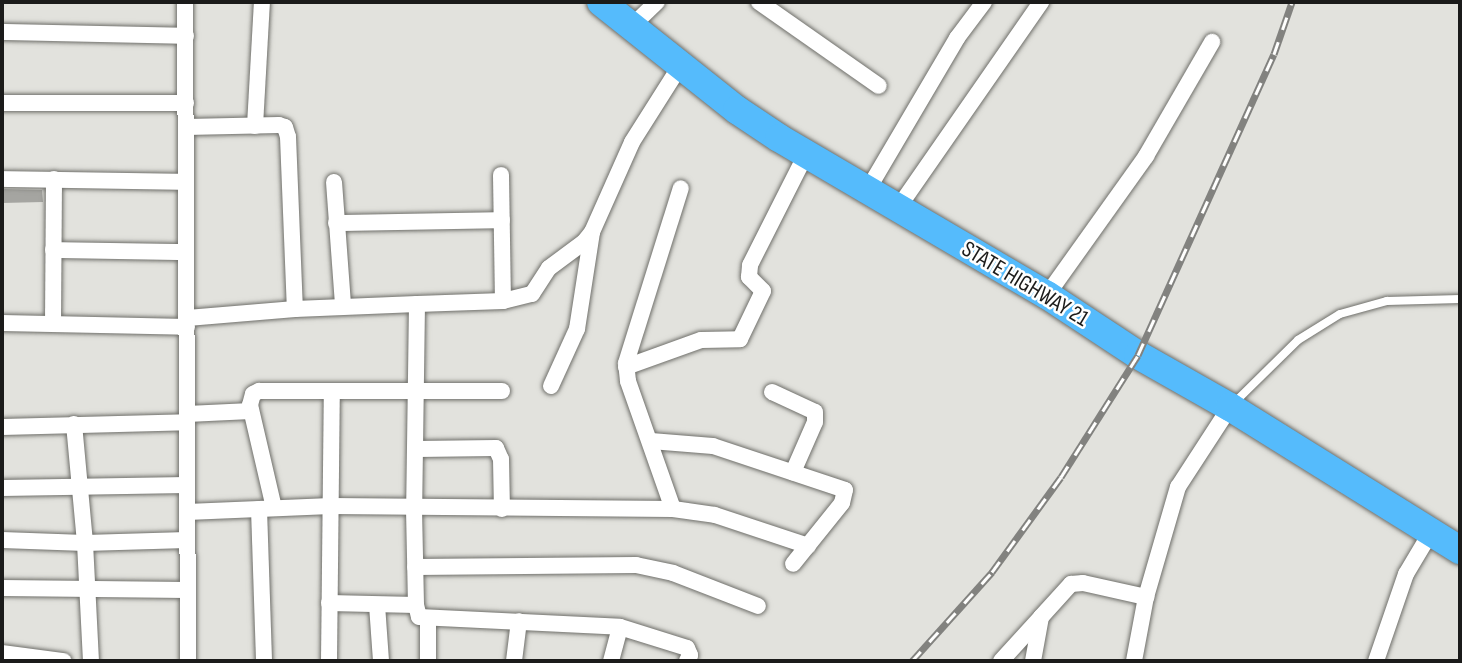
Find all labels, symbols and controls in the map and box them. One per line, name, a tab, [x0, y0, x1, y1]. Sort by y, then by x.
street label: STATE HIGHWAY 21	[957, 235, 1093, 333]

